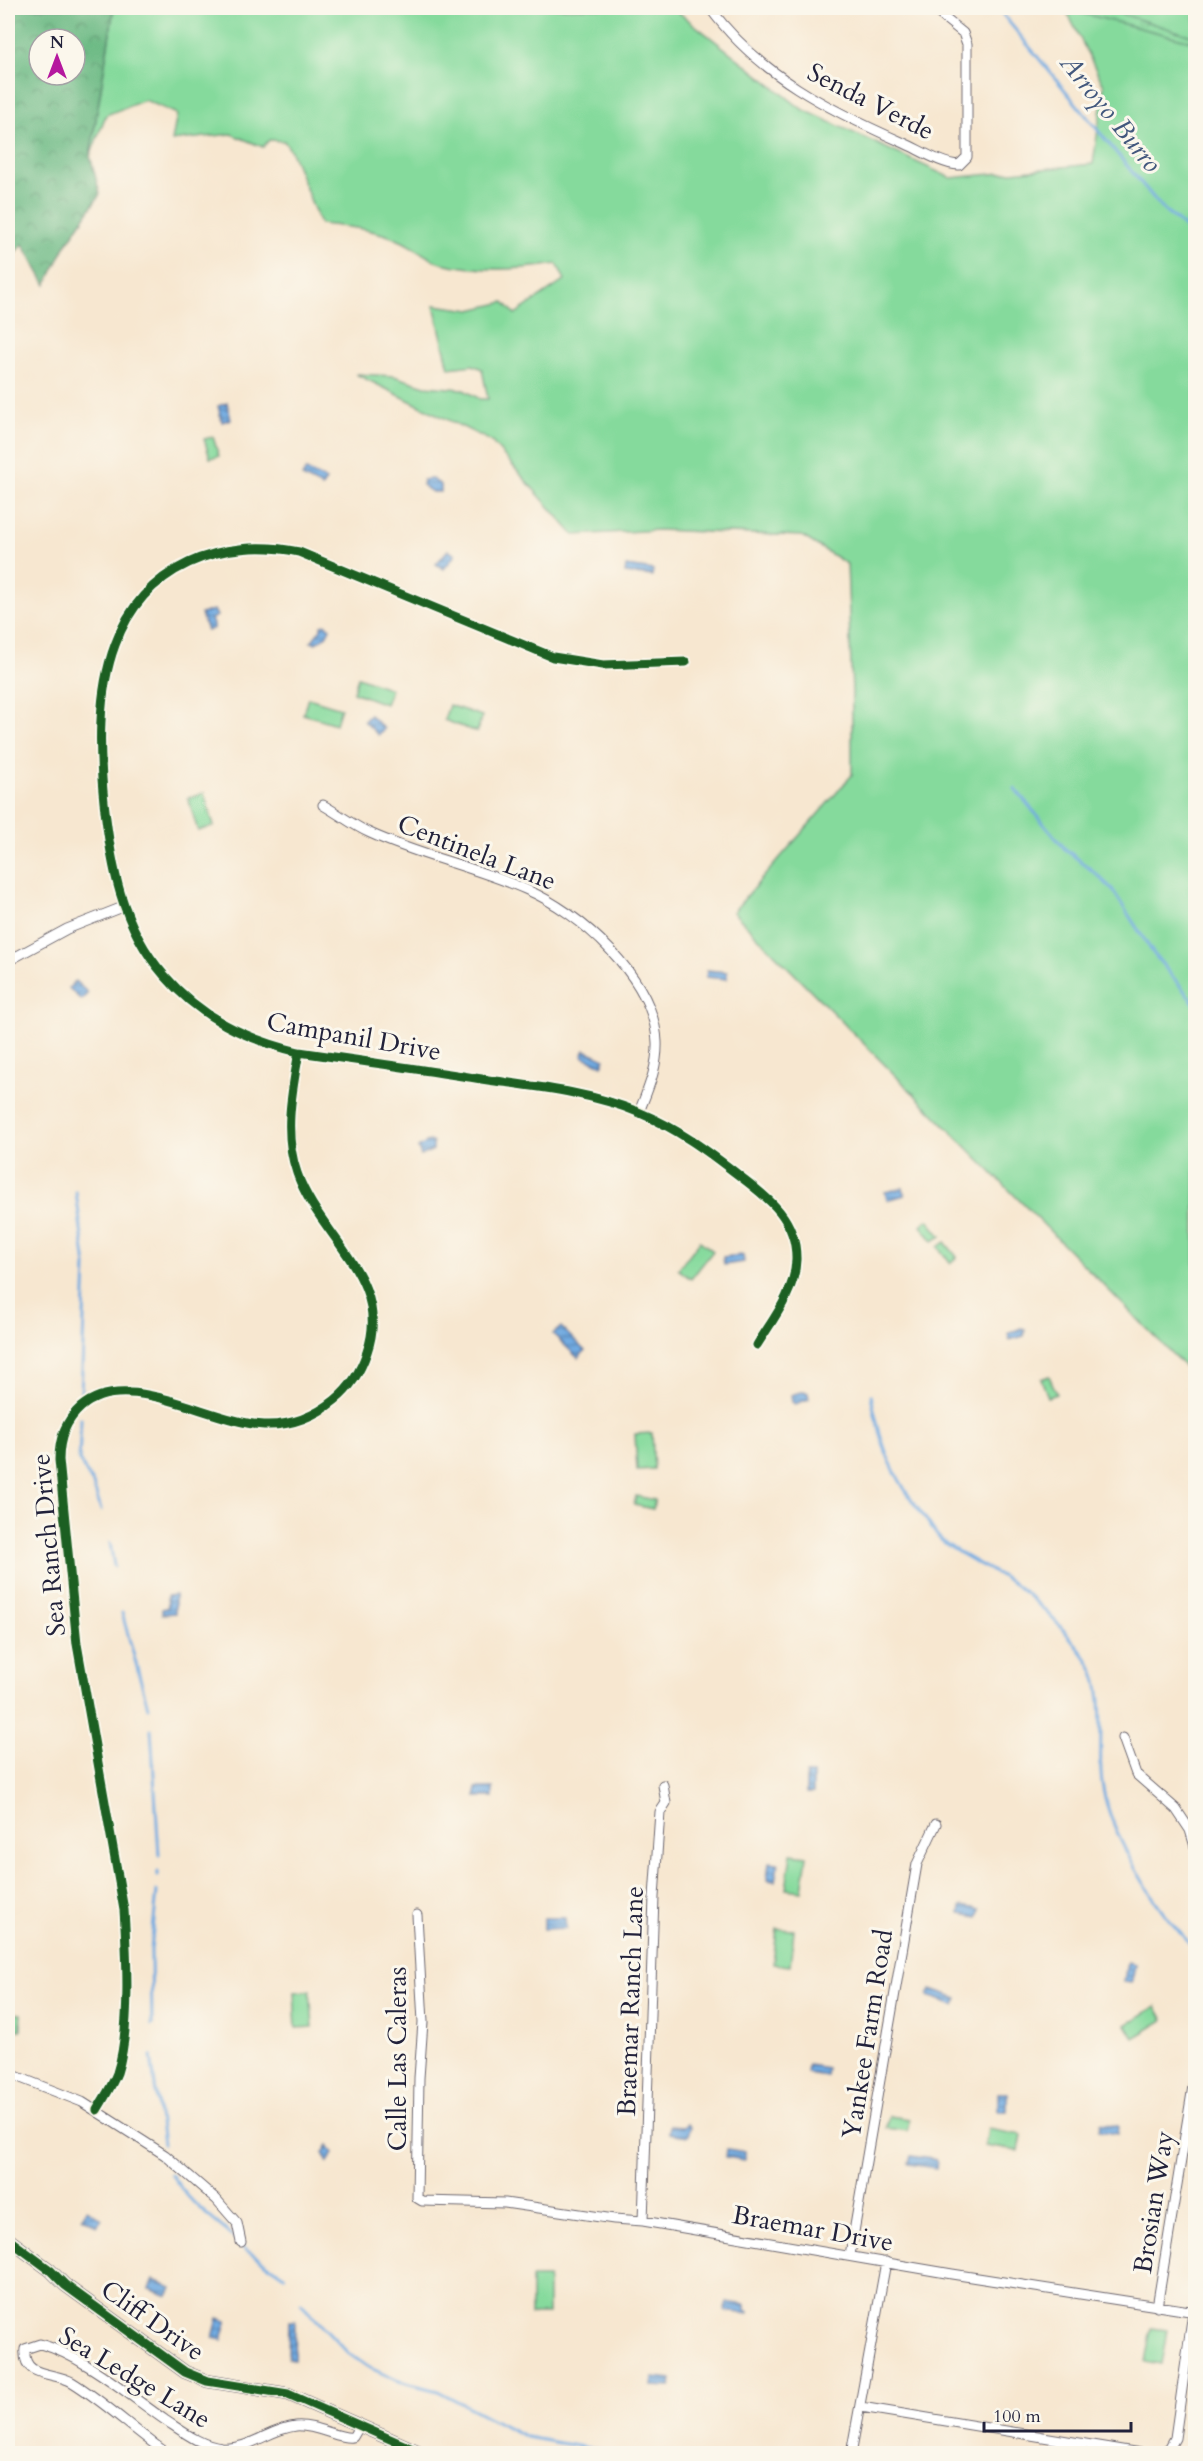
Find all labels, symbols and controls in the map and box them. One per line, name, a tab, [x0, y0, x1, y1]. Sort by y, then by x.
north arrow	[27, 27, 87, 87]
text: N	[50, 32, 64, 54]
water label: Arroyo Burro	[1051, 45, 1170, 181]
street label: Senda Verde	[801, 55, 940, 148]
street label: Centinela Lane	[393, 806, 561, 899]
street label: Campanil Drive	[264, 1004, 444, 1069]
street label: Sea Ranch Drive	[23, 1452, 74, 1638]
street label: Braemar Ranch Lane	[609, 1885, 652, 2117]
street label: Yankee Farm Road	[834, 1927, 901, 2141]
street label: Calle Las Caleras	[380, 1967, 415, 2151]
street label: Brosian Way	[1125, 2128, 1182, 2276]
street label: Braemar Drive	[730, 2197, 896, 2260]
street label: Cliff Drive	[94, 2272, 212, 2369]
street label: Sea Ledge Lane	[52, 2318, 217, 2437]
scale bar	[984, 2395, 1131, 2433]
text: 100 m	[993, 2404, 1041, 2429]

